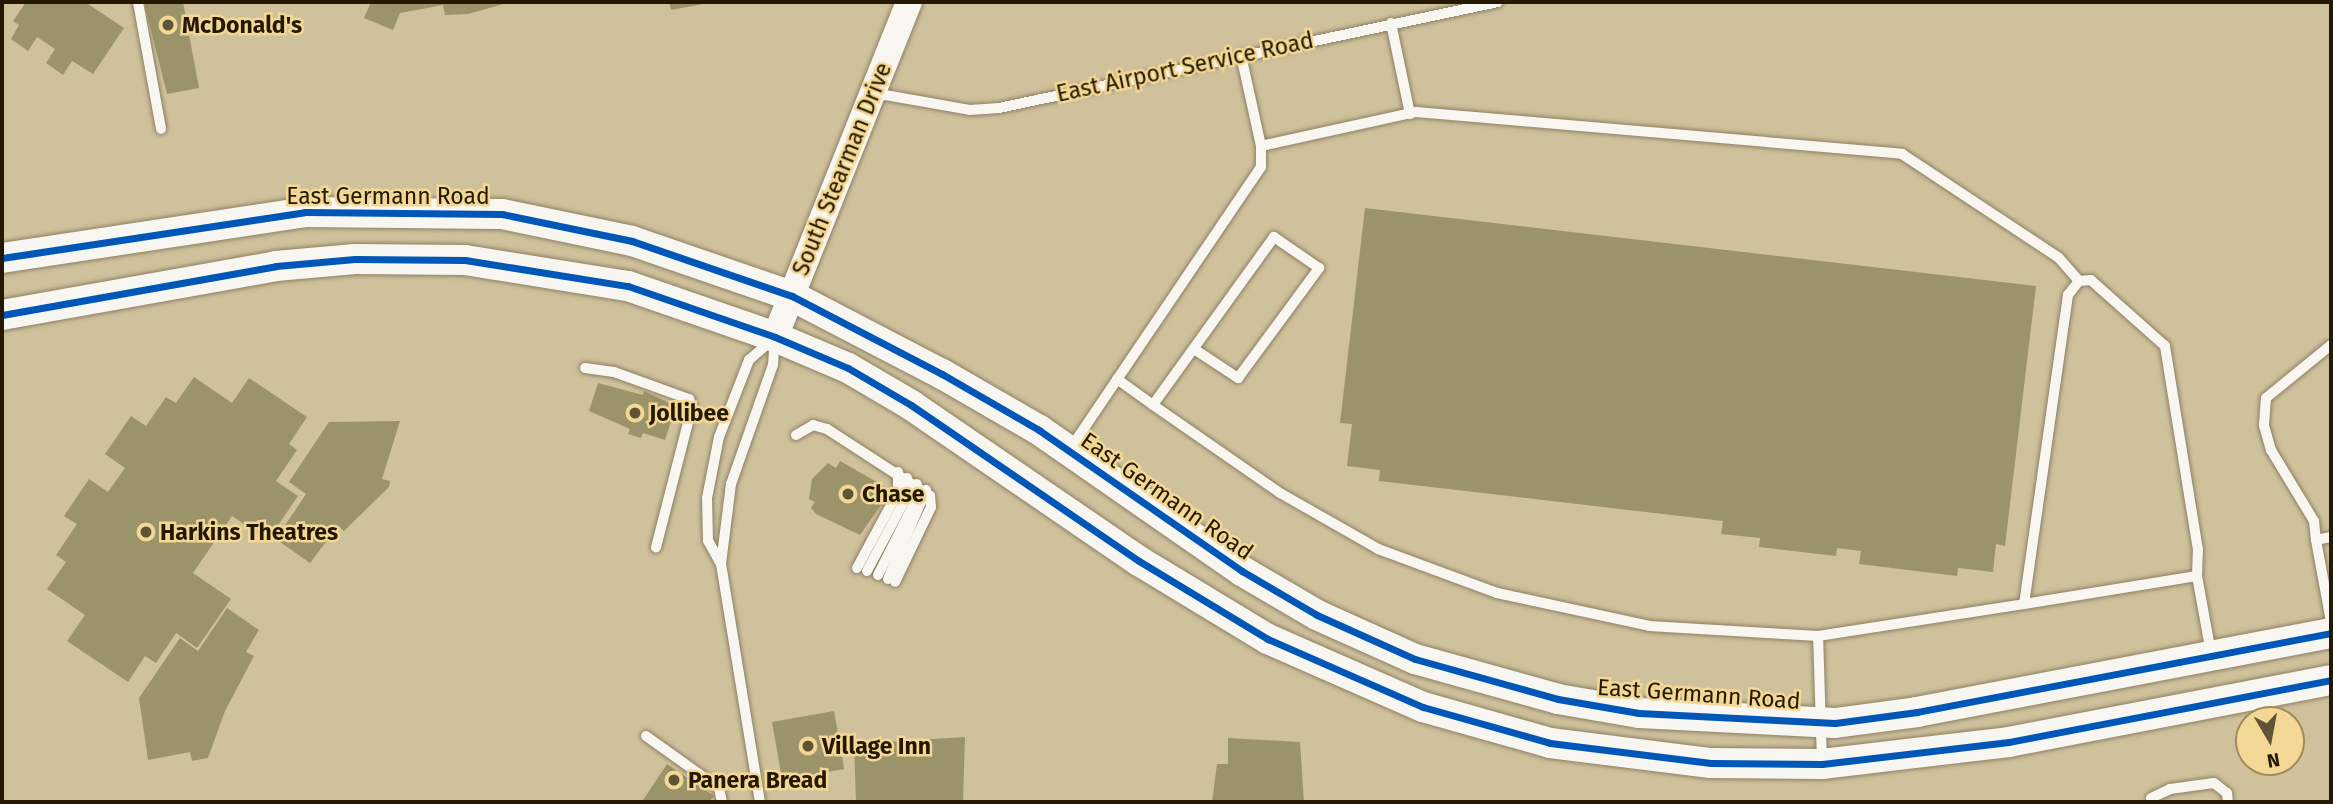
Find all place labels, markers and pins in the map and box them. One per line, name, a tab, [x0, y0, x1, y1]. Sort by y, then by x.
place label: McDonald's	[182, 11, 302, 39]
marker: McDonald's	[160, 17, 176, 33]
place label: Jollibee	[649, 399, 729, 427]
marker: Jollibee	[627, 405, 643, 421]
place label: Chase	[862, 480, 924, 508]
marker: Chase	[840, 486, 856, 502]
place label: Harkins Theatres	[160, 518, 338, 546]
marker: Harkins Theatres	[138, 524, 154, 540]
place label: Village Inn	[822, 732, 931, 760]
marker: Village Inn	[800, 738, 816, 754]
place label: Panera Bread	[688, 766, 827, 794]
marker: Panera Bread	[666, 772, 682, 788]

